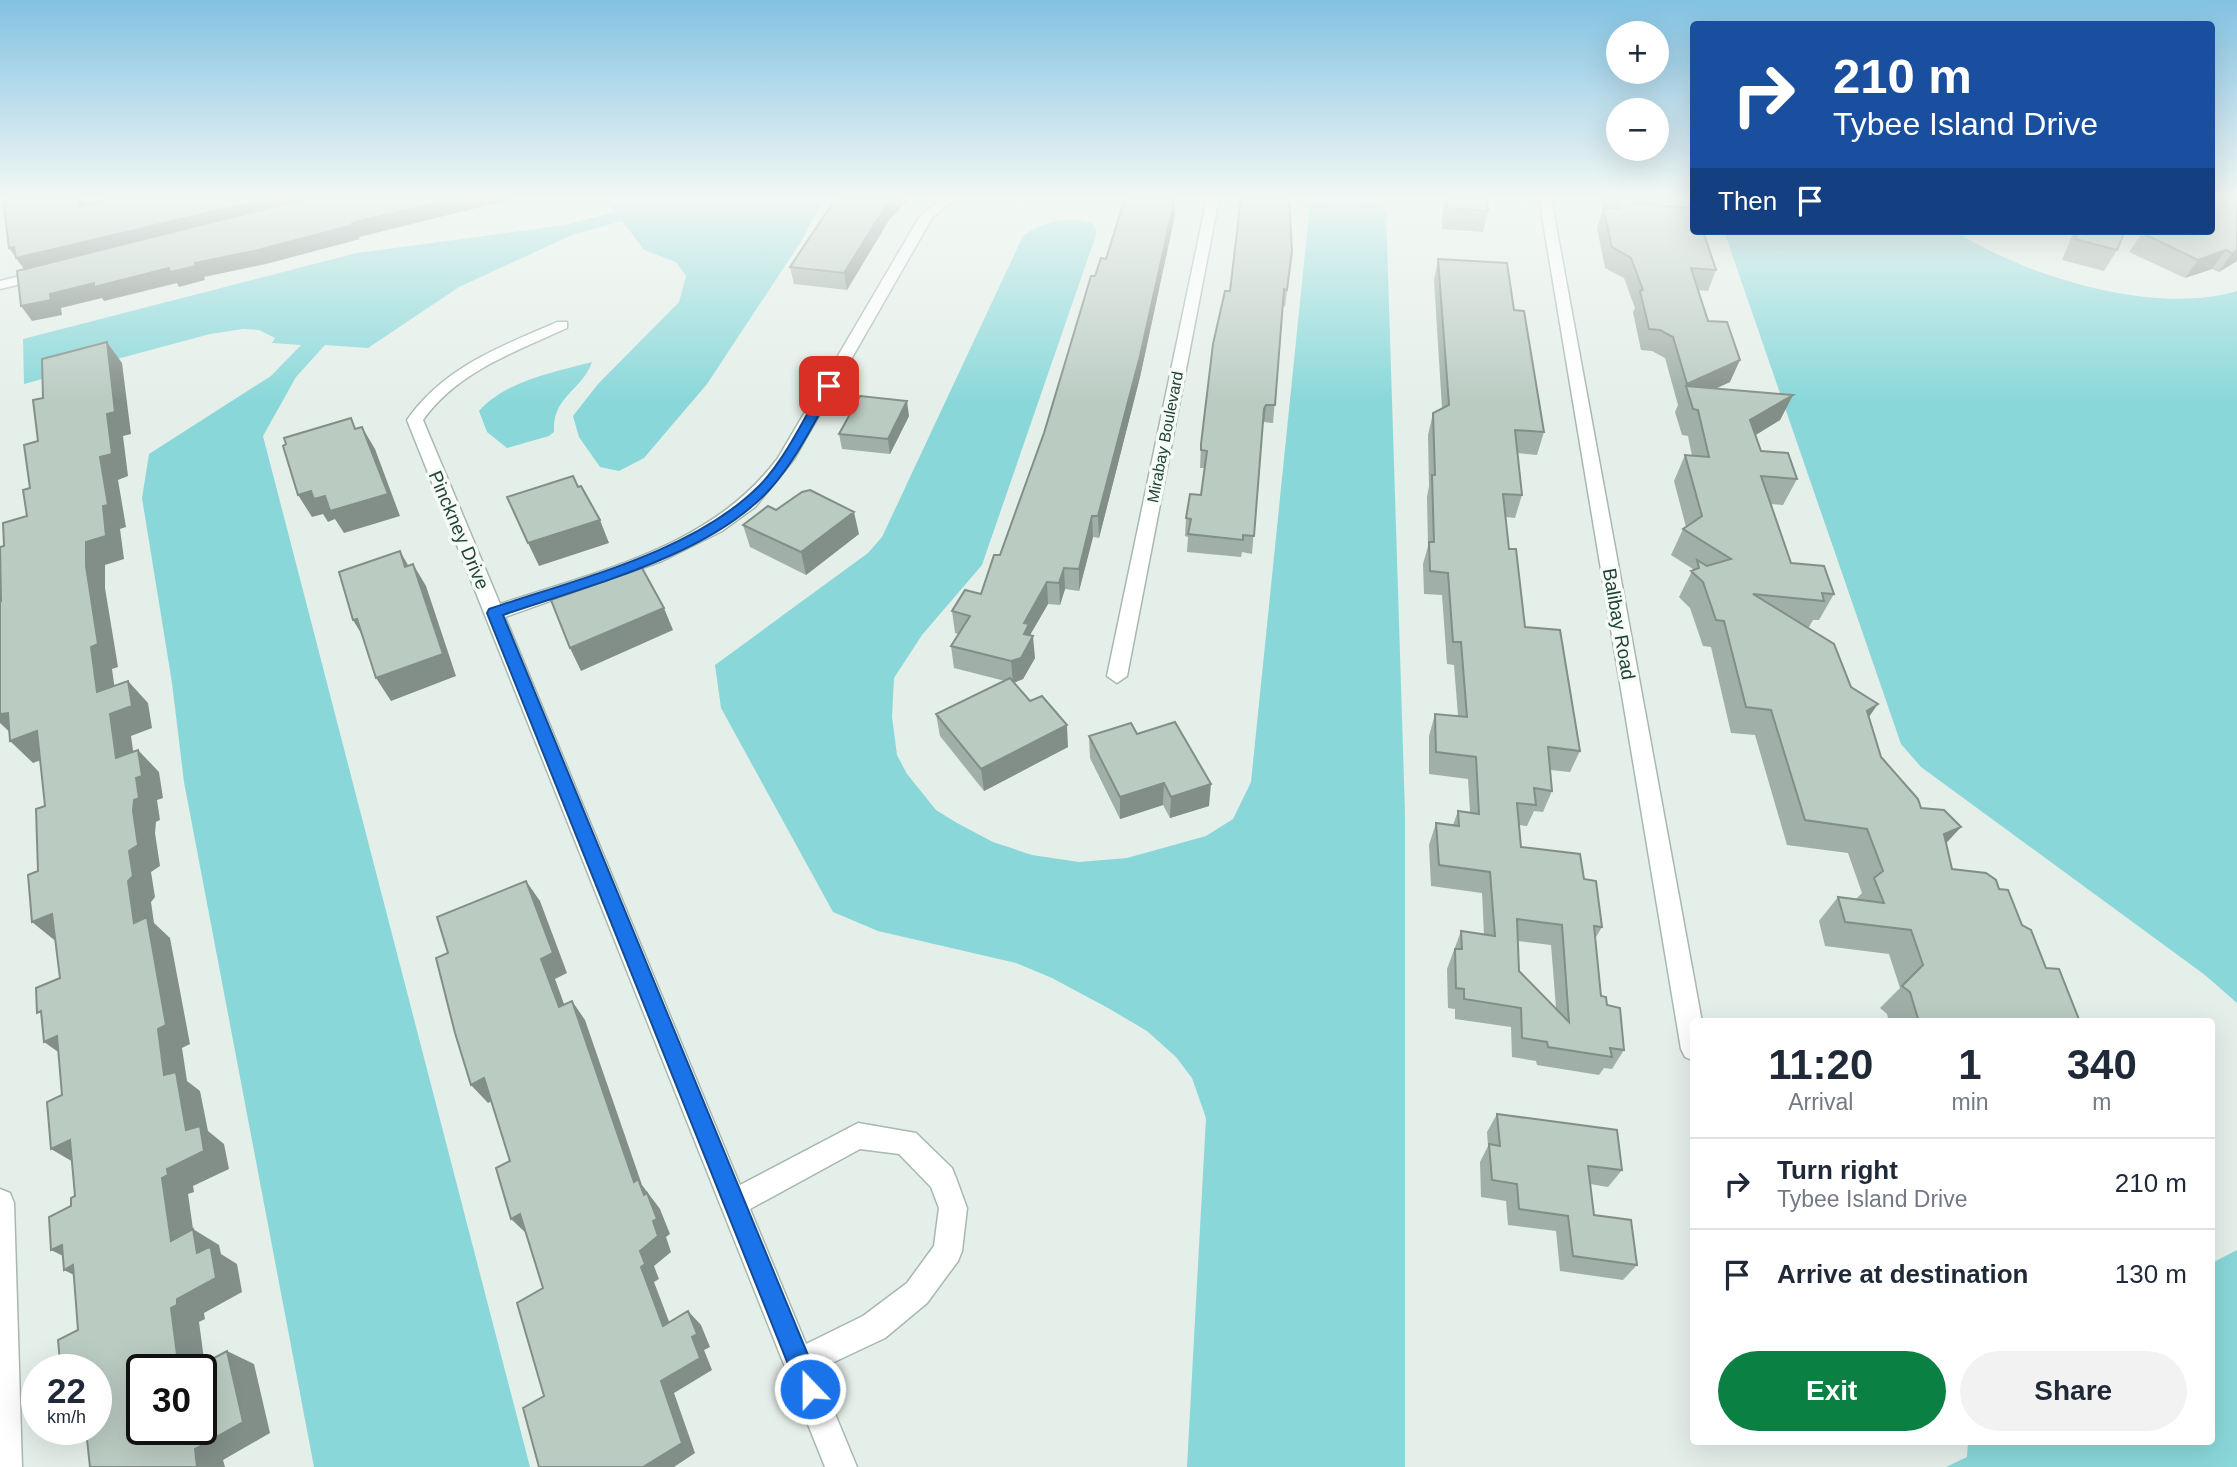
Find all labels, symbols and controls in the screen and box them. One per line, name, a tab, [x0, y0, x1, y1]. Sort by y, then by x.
map controls	[1606, 21, 1669, 161]
button: +	[1606, 21, 1669, 84]
icon: right	[1718, 49, 1809, 140]
text: 210 m	[1833, 49, 1972, 103]
button: −	[1606, 98, 1669, 161]
text: Tybee Island Drive	[1833, 106, 2098, 142]
icon: arrive	[1791, 182, 1829, 220]
text: Then	[1718, 186, 1777, 216]
pin	[799, 356, 859, 416]
icon: arrive	[810, 367, 848, 405]
street label: Mirabay Boulevard	[1144, 370, 1186, 504]
street label: Pinckney Drive	[425, 468, 493, 592]
street label: Balibay Road	[1599, 567, 1639, 681]
text: 11:20	[1768, 1041, 1873, 1088]
text: 1	[1958, 1041, 1982, 1088]
text: 340	[2067, 1041, 2137, 1088]
text: Arrival	[1788, 1089, 1853, 1115]
text: min	[1951, 1089, 1989, 1115]
text: m	[2092, 1089, 2111, 1115]
text: Turn right	[1777, 1155, 1898, 1185]
icon: right	[1718, 1165, 1756, 1203]
text: 210 m	[2115, 1168, 2187, 1198]
text: Tybee Island Drive	[1777, 1186, 1967, 1212]
icon: arrive	[1718, 1256, 1756, 1294]
text: Arrive at destination	[1777, 1259, 2028, 1289]
text: 130 m	[2115, 1259, 2187, 1289]
button: Exit	[1718, 1351, 1946, 1431]
button: Share	[1960, 1351, 2187, 1431]
position arrow	[773, 1352, 847, 1426]
speed limit sign: 30	[126, 1354, 217, 1445]
text: 22	[47, 1371, 86, 1410]
text: km/h	[47, 1407, 86, 1427]

